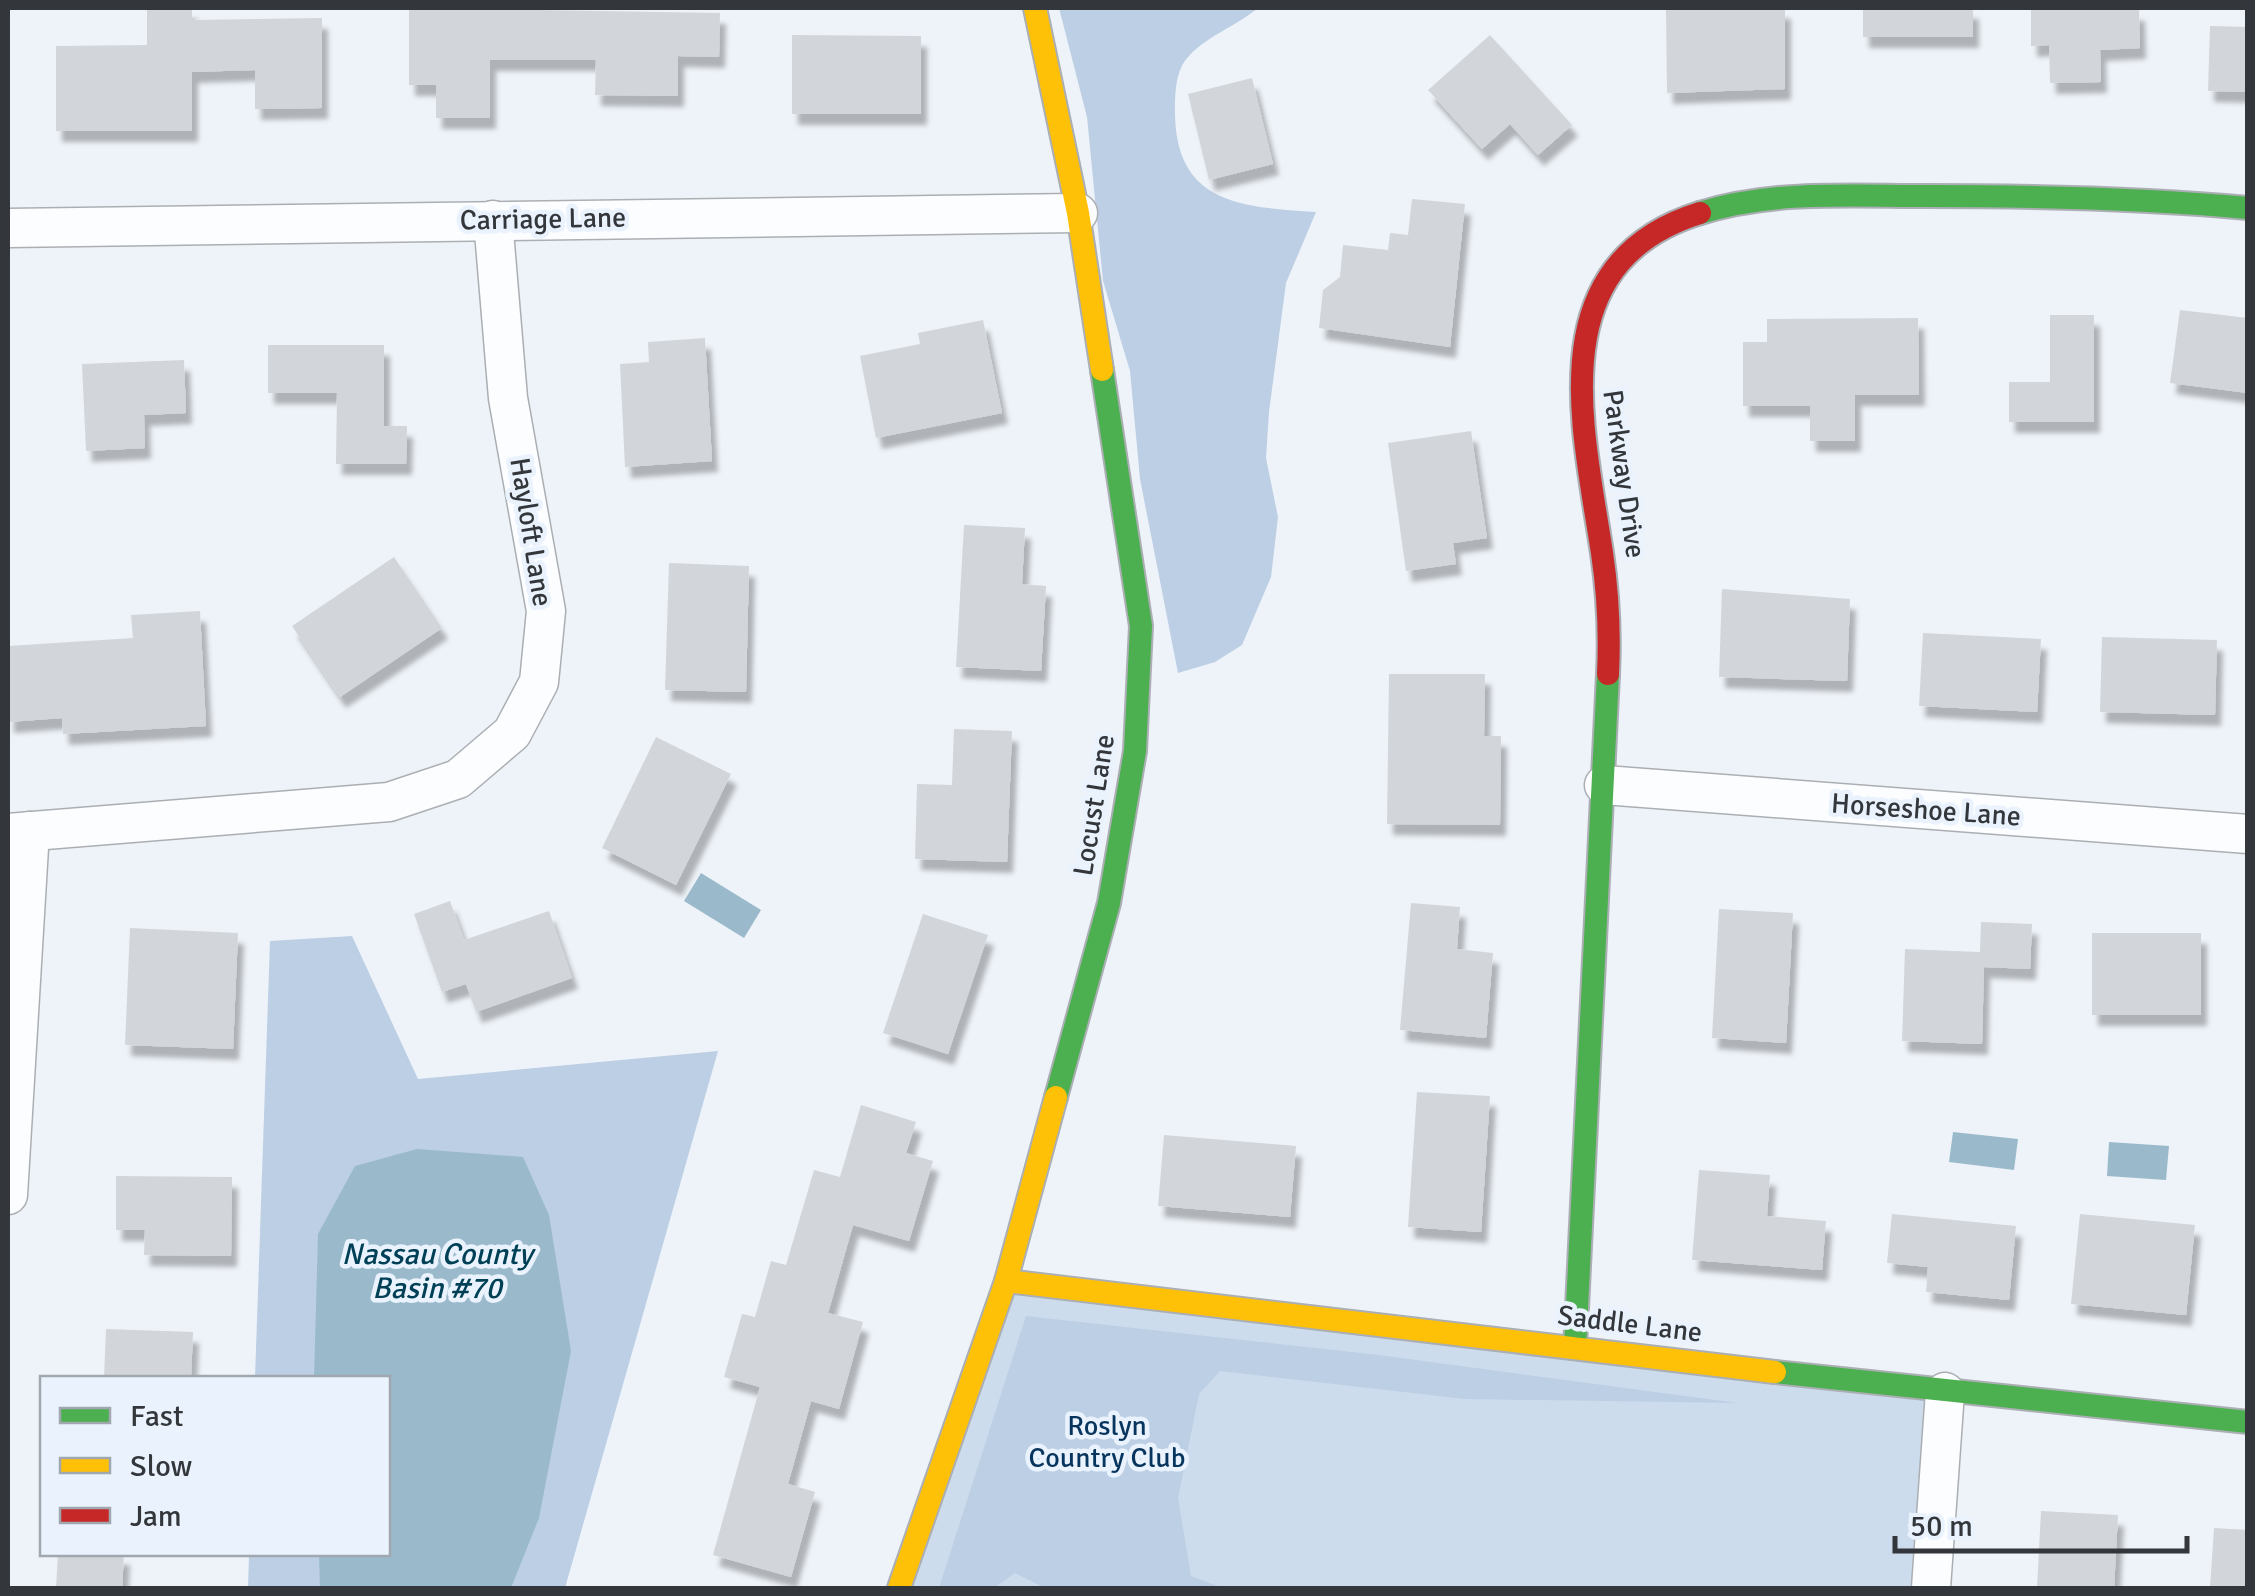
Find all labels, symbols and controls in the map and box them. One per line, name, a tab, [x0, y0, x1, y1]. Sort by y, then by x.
street label: Carriage Lane	[459, 201, 627, 237]
street label: Parkway Drive	[1595, 388, 1653, 560]
street label: Hayloft Lane	[502, 455, 560, 609]
street label: Locust Lane	[1066, 732, 1122, 878]
street label: Horseshoe Lane	[1830, 786, 2022, 834]
water label: Nassau County Basin #70	[342, 1236, 536, 1307]
street label: Saddle Lane	[1556, 1298, 1704, 1350]
legend	[40, 1376, 390, 1556]
text: Fast	[130, 1398, 183, 1435]
park label: Roslyn Country Club	[1029, 1409, 1185, 1475]
text: Slow	[130, 1448, 192, 1485]
scale bar	[1895, 1491, 2188, 1553]
text: Jam	[130, 1498, 182, 1535]
text: 50 m	[1910, 1508, 1973, 1545]

